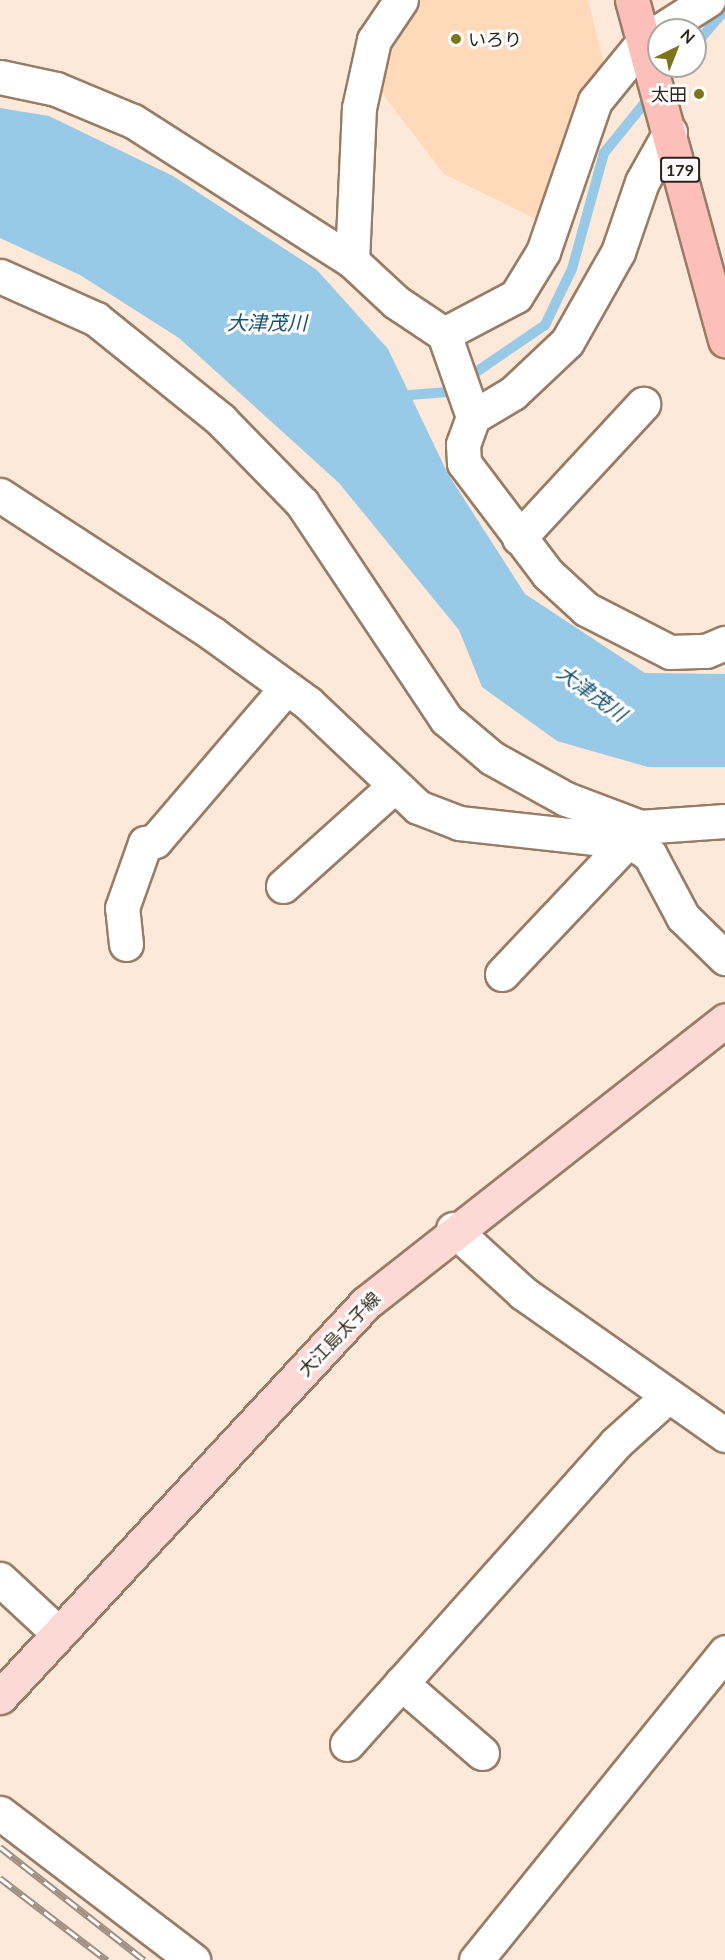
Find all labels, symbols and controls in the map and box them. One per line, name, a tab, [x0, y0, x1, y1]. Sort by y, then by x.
north arrow	[647, 18, 707, 78]
text: N	[677, 25, 699, 47]
place label: いろり	[468, 28, 522, 50]
marker: いろり	[449, 32, 463, 46]
place label: 太田	[651, 83, 687, 105]
marker: 太田	[692, 87, 706, 101]
road number: 179	[659, 157, 701, 183]
water label: 大津茂川	[227, 310, 307, 334]
water label: 大津茂川	[553, 660, 631, 726]
street label: 大江島太子線	[294, 1288, 384, 1380]

